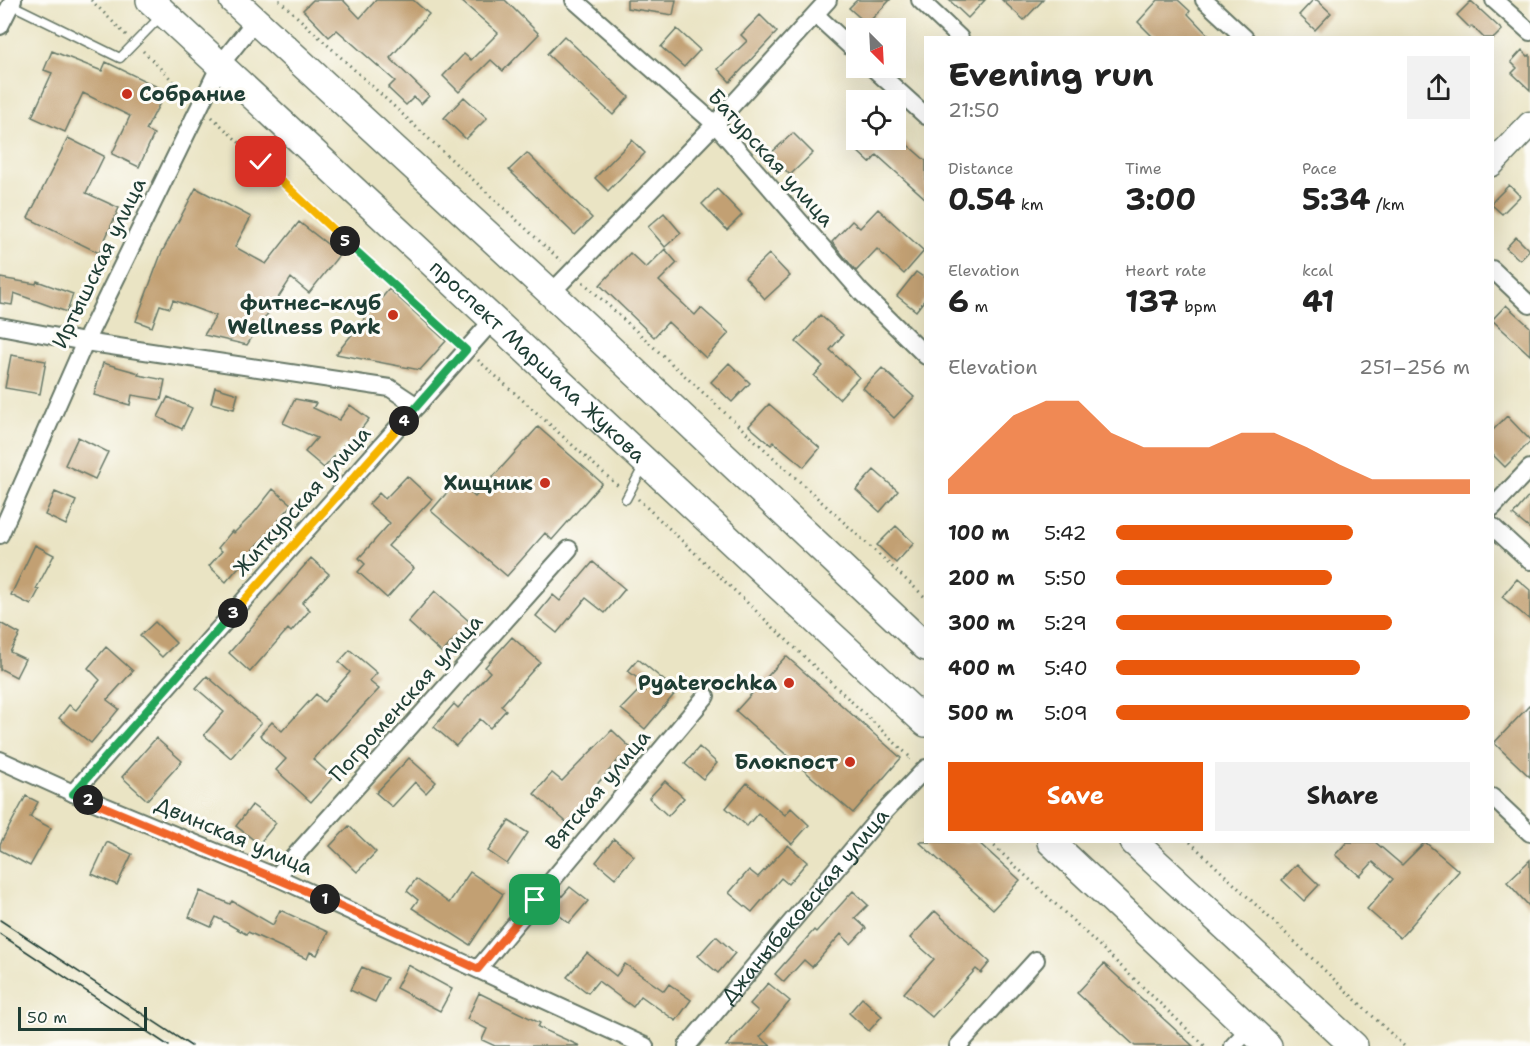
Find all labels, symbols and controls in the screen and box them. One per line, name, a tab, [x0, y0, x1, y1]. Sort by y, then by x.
north arrow	[846, 18, 906, 78]
map controls	[846, 18, 906, 150]
text: Evening run	[948, 52, 1154, 97]
button: share	[1407, 56, 1470, 119]
place label: Собрание	[139, 80, 246, 108]
street label: Батурская улица	[702, 83, 840, 233]
marker: Собрание	[120, 87, 134, 101]
button: locate	[846, 90, 906, 150]
text: 21:50	[948, 97, 1000, 123]
pin	[235, 136, 286, 187]
icon: check	[244, 145, 277, 178]
text: Distance	[948, 158, 1014, 179]
text: Time	[1125, 158, 1162, 179]
text: Pace	[1302, 158, 1337, 179]
street label: Иртышская улица	[46, 173, 152, 353]
text: 0.54	[948, 179, 1015, 220]
text: 3:00	[1125, 179, 1196, 220]
text: 5:34	[1302, 179, 1370, 220]
text: km	[1015, 194, 1043, 215]
text: /km	[1370, 194, 1405, 215]
pin: 5	[330, 226, 360, 256]
text: 5	[340, 230, 350, 251]
street label: проспект Маршала Жукова	[424, 254, 652, 469]
text: Elevation	[948, 260, 1020, 281]
text: Heart rate	[1125, 260, 1207, 281]
text: kcal	[1302, 260, 1333, 281]
text: 6	[948, 281, 969, 322]
text: 137	[1125, 281, 1179, 322]
text: 41	[1302, 281, 1335, 322]
place label: фитнес-клуб Wellness Park	[227, 289, 381, 341]
text: m	[969, 296, 988, 317]
text: bpm	[1179, 296, 1216, 317]
marker: фитнес-клуб Wellness Park	[386, 308, 400, 322]
text: Elevation	[948, 354, 1038, 380]
text: 251–256 m	[1359, 354, 1470, 380]
pin: 4	[389, 406, 419, 436]
text: 4	[398, 410, 410, 431]
street label: Житкурская улица	[227, 420, 377, 582]
place label: Хищник	[444, 469, 533, 497]
marker: Хищник	[538, 476, 552, 490]
text: 100 m	[948, 520, 1010, 546]
text: 5:42	[1044, 520, 1086, 546]
text: 200 m	[948, 565, 1015, 591]
text: 5:50	[1044, 565, 1087, 591]
pin: 3	[218, 598, 248, 628]
text: 3	[227, 602, 239, 623]
street label: Погроменская улица	[323, 608, 489, 788]
text: 300 m	[948, 610, 1015, 636]
text: 5:29	[1044, 610, 1087, 636]
text: 400 m	[948, 655, 1015, 681]
text: 5:40	[1044, 655, 1088, 681]
place label: Pyaterochka	[638, 669, 778, 697]
marker: Pyaterochka	[782, 676, 796, 690]
text: 500 m	[948, 700, 1014, 726]
text: 5:09	[1044, 700, 1088, 726]
street label: Вятская улица	[539, 724, 657, 856]
place label: Блокпост	[735, 748, 838, 776]
marker: Блокпост	[843, 755, 857, 769]
button: Save	[948, 762, 1203, 831]
button: Share	[1215, 762, 1470, 831]
pin: 2	[73, 785, 103, 815]
text: 2	[82, 789, 94, 810]
street label: Двинская улица	[151, 790, 317, 882]
street label: Джаныбековская улица	[714, 802, 895, 1010]
pin	[509, 874, 560, 925]
icon: arrive	[518, 883, 551, 916]
pin: 1	[310, 884, 340, 914]
text: 1	[321, 888, 329, 909]
scale bar	[18, 1004, 147, 1032]
text: 50 m	[27, 1007, 67, 1028]

